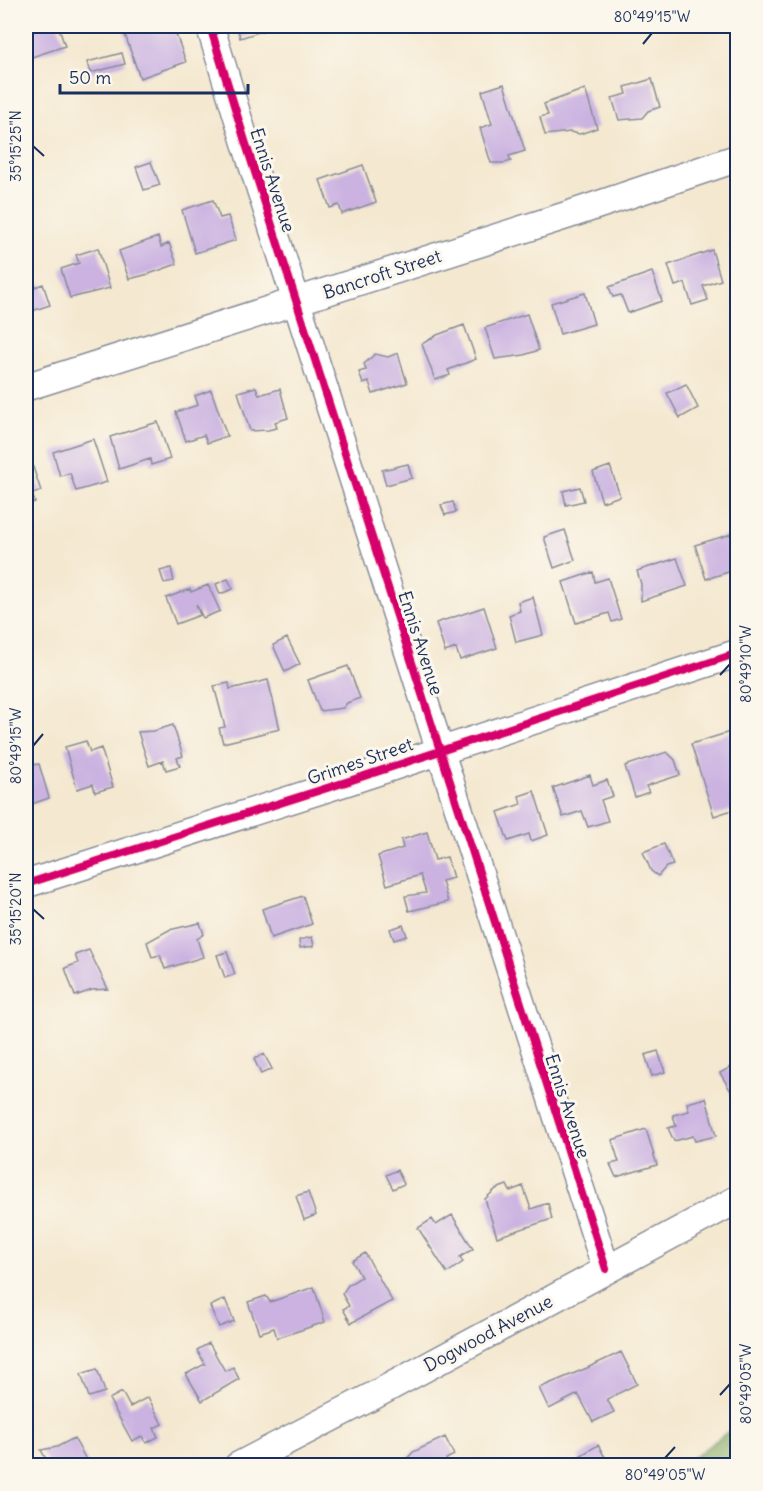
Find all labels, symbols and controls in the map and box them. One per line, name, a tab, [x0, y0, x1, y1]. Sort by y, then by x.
text: 80°49'15"W	[614, 7, 691, 26]
scale bar	[60, 57, 248, 95]
text: 50 m	[69, 66, 111, 89]
text: 35°15'25"N	[6, 110, 25, 182]
street label: Ennis Avenue	[245, 125, 301, 235]
street label: Bancroft Street	[320, 244, 444, 304]
street label: Ennis Avenue	[393, 588, 449, 698]
text: 80°49'10"W	[736, 625, 755, 703]
text: 80°49'15"W	[6, 707, 25, 784]
street label: Grimes Street	[304, 732, 416, 790]
text: 35°15'20"N	[6, 872, 25, 946]
street label: Ennis Avenue	[540, 1051, 596, 1161]
street label: Dogwood Avenue	[420, 1289, 556, 1377]
text: 80°49'05"W	[736, 1343, 755, 1424]
text: 80°49'05"W	[625, 1465, 706, 1484]

